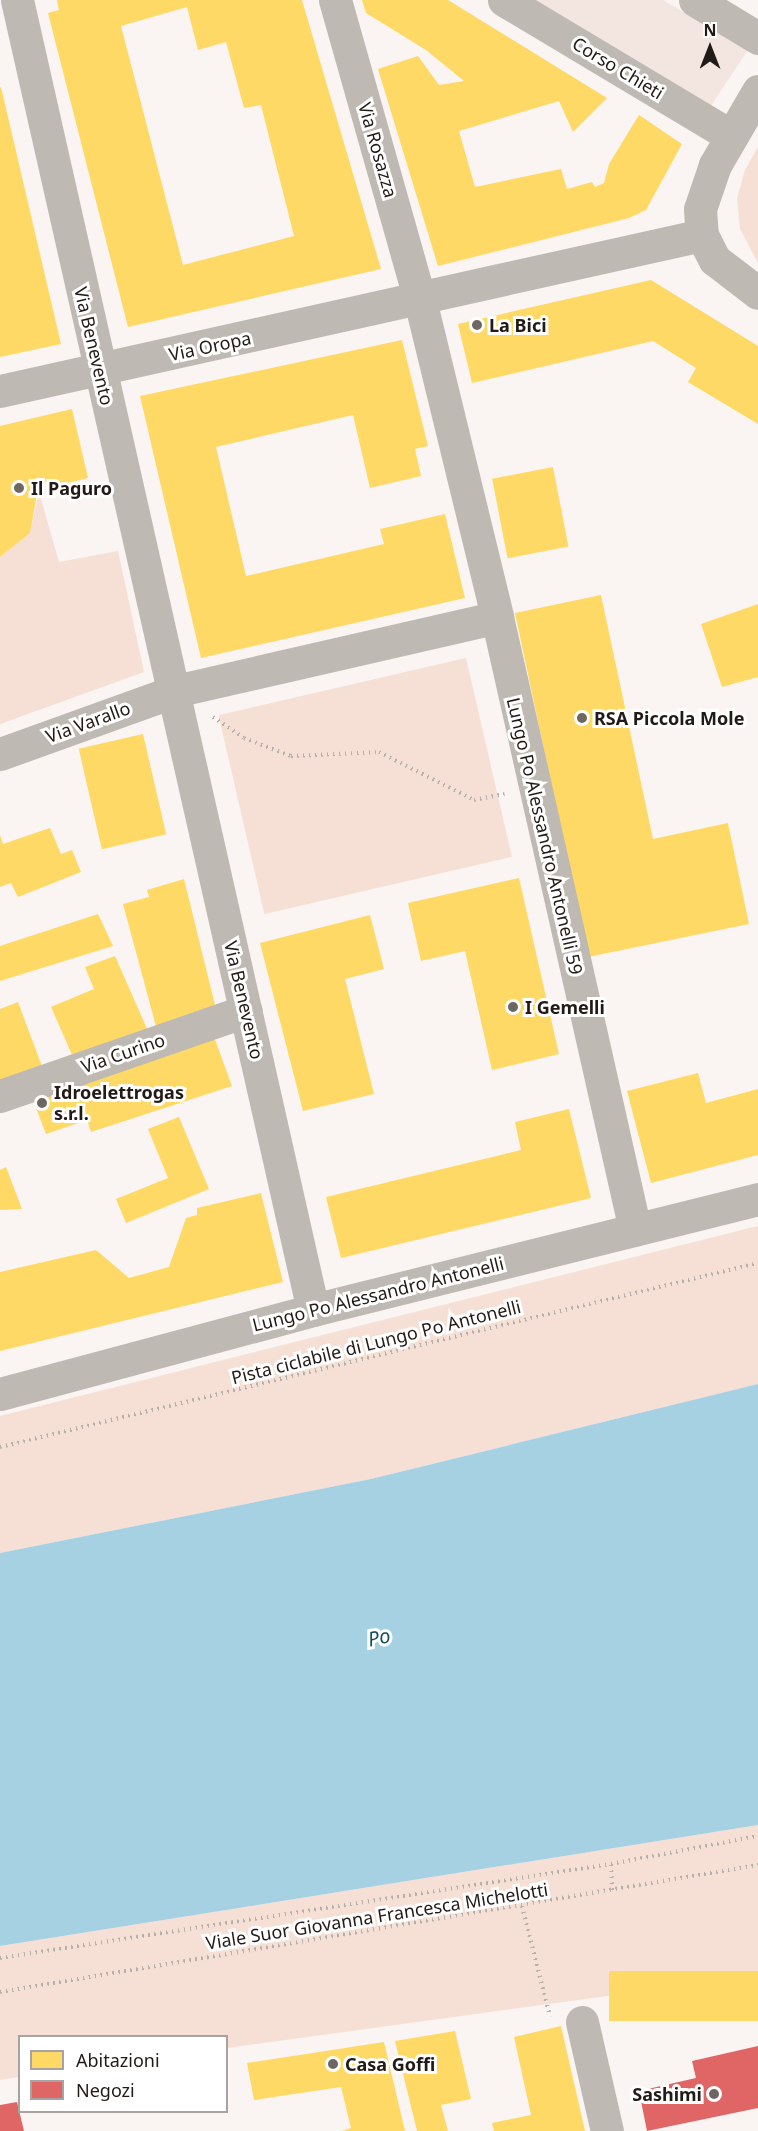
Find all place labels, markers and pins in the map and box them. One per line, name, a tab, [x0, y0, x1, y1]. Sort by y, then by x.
place label: La Bici	[489, 314, 547, 336]
marker: La Bici	[470, 318, 484, 332]
place label: Il Paguro	[31, 477, 112, 499]
marker: Il Paguro	[12, 481, 26, 495]
place label: RSA Piccola Mole	[594, 707, 744, 729]
marker: RSA Piccola Mole	[575, 711, 589, 725]
place label: I Gemelli	[525, 996, 605, 1018]
marker: I Gemelli	[506, 1000, 520, 1014]
place label: Idroelettrogas s.r.l.	[54, 1082, 184, 1124]
marker: Idroelettrogas s.r.l.	[35, 1096, 49, 1110]
place label: Casa Goffi	[345, 2053, 435, 2075]
marker: Casa Goffi	[326, 2057, 340, 2071]
place label: Sashimi	[632, 2083, 702, 2105]
marker: Sashimi	[707, 2087, 721, 2101]

